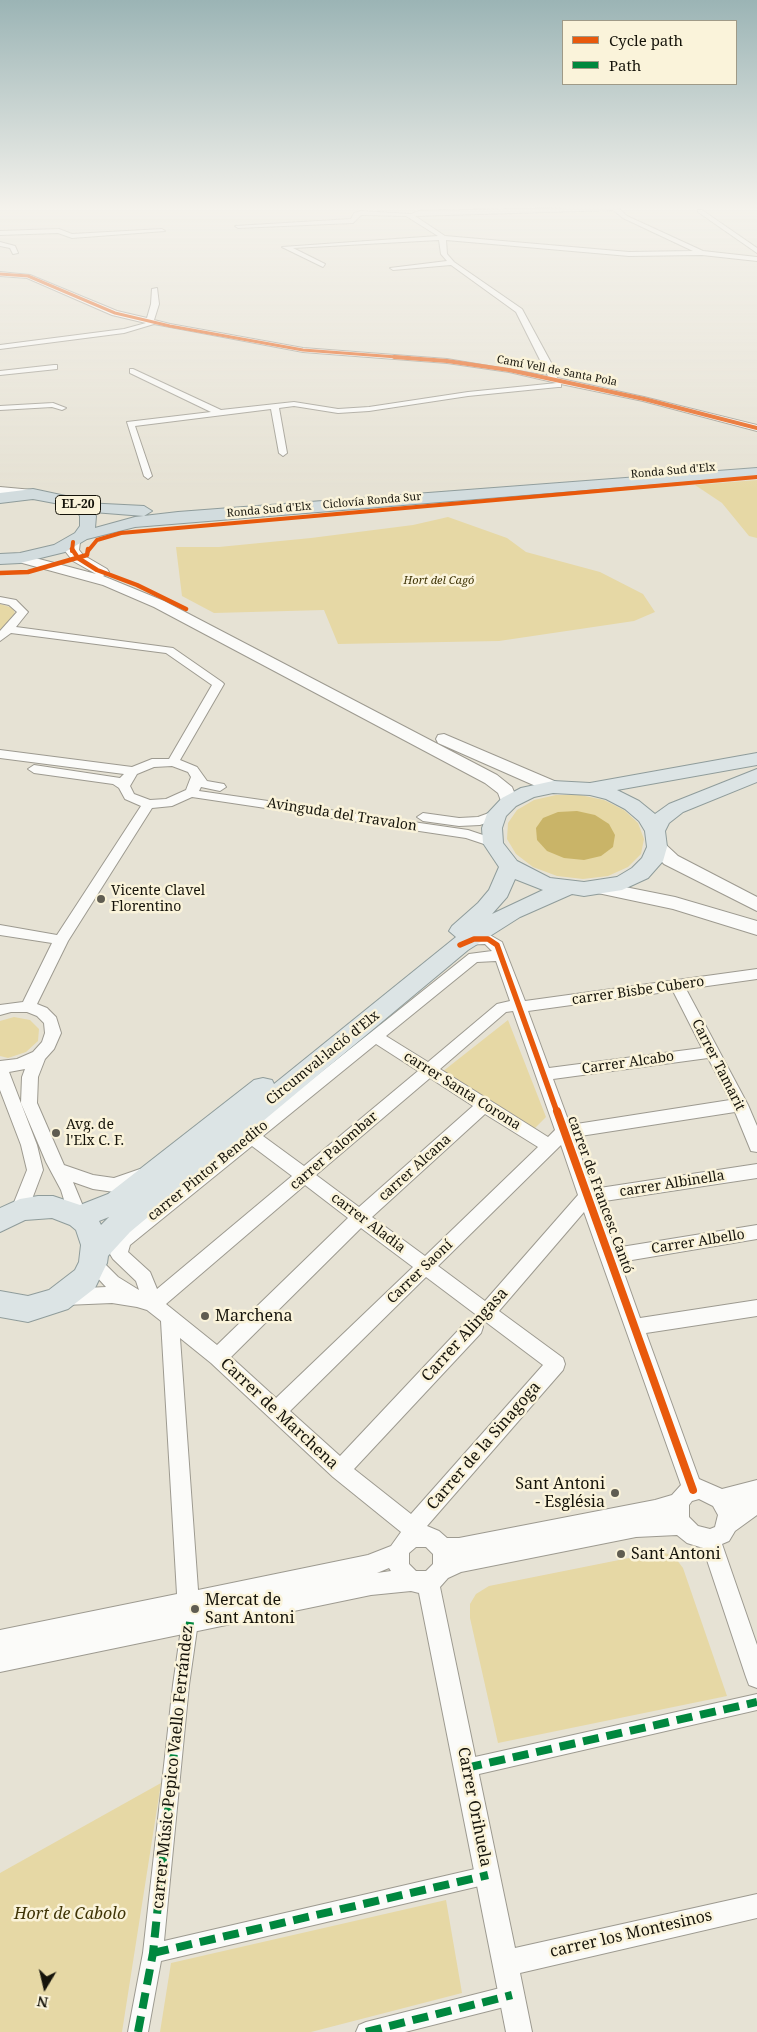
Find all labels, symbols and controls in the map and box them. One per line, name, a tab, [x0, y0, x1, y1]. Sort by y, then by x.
legend	[562, 20, 737, 85]
text: Cycle path	[609, 30, 683, 50]
text: Path	[609, 55, 641, 75]
street label: Camí Vell de Santa Pola	[496, 353, 618, 389]
street label: Ronda Sud d'Elx	[630, 461, 716, 481]
street label: Ciclovía Ronda Sur	[322, 490, 422, 512]
road number: EL-20	[56, 496, 100, 514]
street label: Ronda Sud d'Elx	[226, 500, 312, 520]
park label: Hort del Cagó	[404, 574, 474, 588]
street label: Avinguda del Travalon	[266, 795, 418, 835]
place label: Vicente Clavel Florentino	[111, 883, 205, 916]
marker: Vicente Clavel Florentino	[95, 893, 107, 905]
street label: carrer Bisbe Cubero	[571, 973, 705, 1009]
street label: Circumval·lació d'Elx	[263, 1007, 383, 1109]
street label: Carrer Tamarit	[688, 1016, 748, 1114]
street label: carrer Santa Corona	[400, 1048, 524, 1134]
street label: Carrer Alcabo	[581, 1048, 675, 1078]
street label: carrer Palombar	[287, 1108, 381, 1194]
street label: carrer de Francesc Cantó	[564, 1114, 636, 1276]
place label: Avg. de l'Elx C. F.	[66, 1117, 124, 1150]
street label: carrer Pintor Benedito	[144, 1117, 272, 1225]
marker: Avg. de l'Elx C. F.	[50, 1127, 62, 1139]
street label: carrer Alcana	[375, 1131, 455, 1205]
street label: carrer Albinella	[618, 1167, 726, 1201]
street label: carrer Aladia	[328, 1190, 408, 1256]
street label: Carrer Albello	[650, 1226, 746, 1258]
street label: Carrer Saoní	[384, 1237, 456, 1307]
street label: Carrer Alingasa	[418, 1284, 512, 1386]
place label: Marchena	[215, 1306, 292, 1326]
marker: Marchena	[199, 1310, 211, 1322]
street label: Carrer de Marchena	[216, 1354, 342, 1474]
street label: Carrer de la Sinagoga	[423, 1378, 545, 1514]
place label: Sant Antoni - Església	[515, 1474, 605, 1512]
marker: Sant Antoni - Església	[609, 1487, 621, 1499]
place label: Sant Antoni	[631, 1544, 721, 1564]
marker: Sant Antoni	[615, 1548, 627, 1560]
place label: Mercat de Sant Antoni	[205, 1590, 295, 1628]
marker: Mercat de Sant Antoni	[189, 1603, 201, 1615]
street label: carrer Músic Pepico Vaello Ferrández	[149, 1624, 197, 1910]
street label: Carrer Orihuela	[453, 1746, 495, 1868]
park label: Hort de Cabolo	[14, 1904, 126, 1924]
street label: carrer los Montesinos	[548, 1906, 714, 1962]
north arrow	[20, 1962, 70, 2012]
text: N	[36, 1992, 50, 2013]

